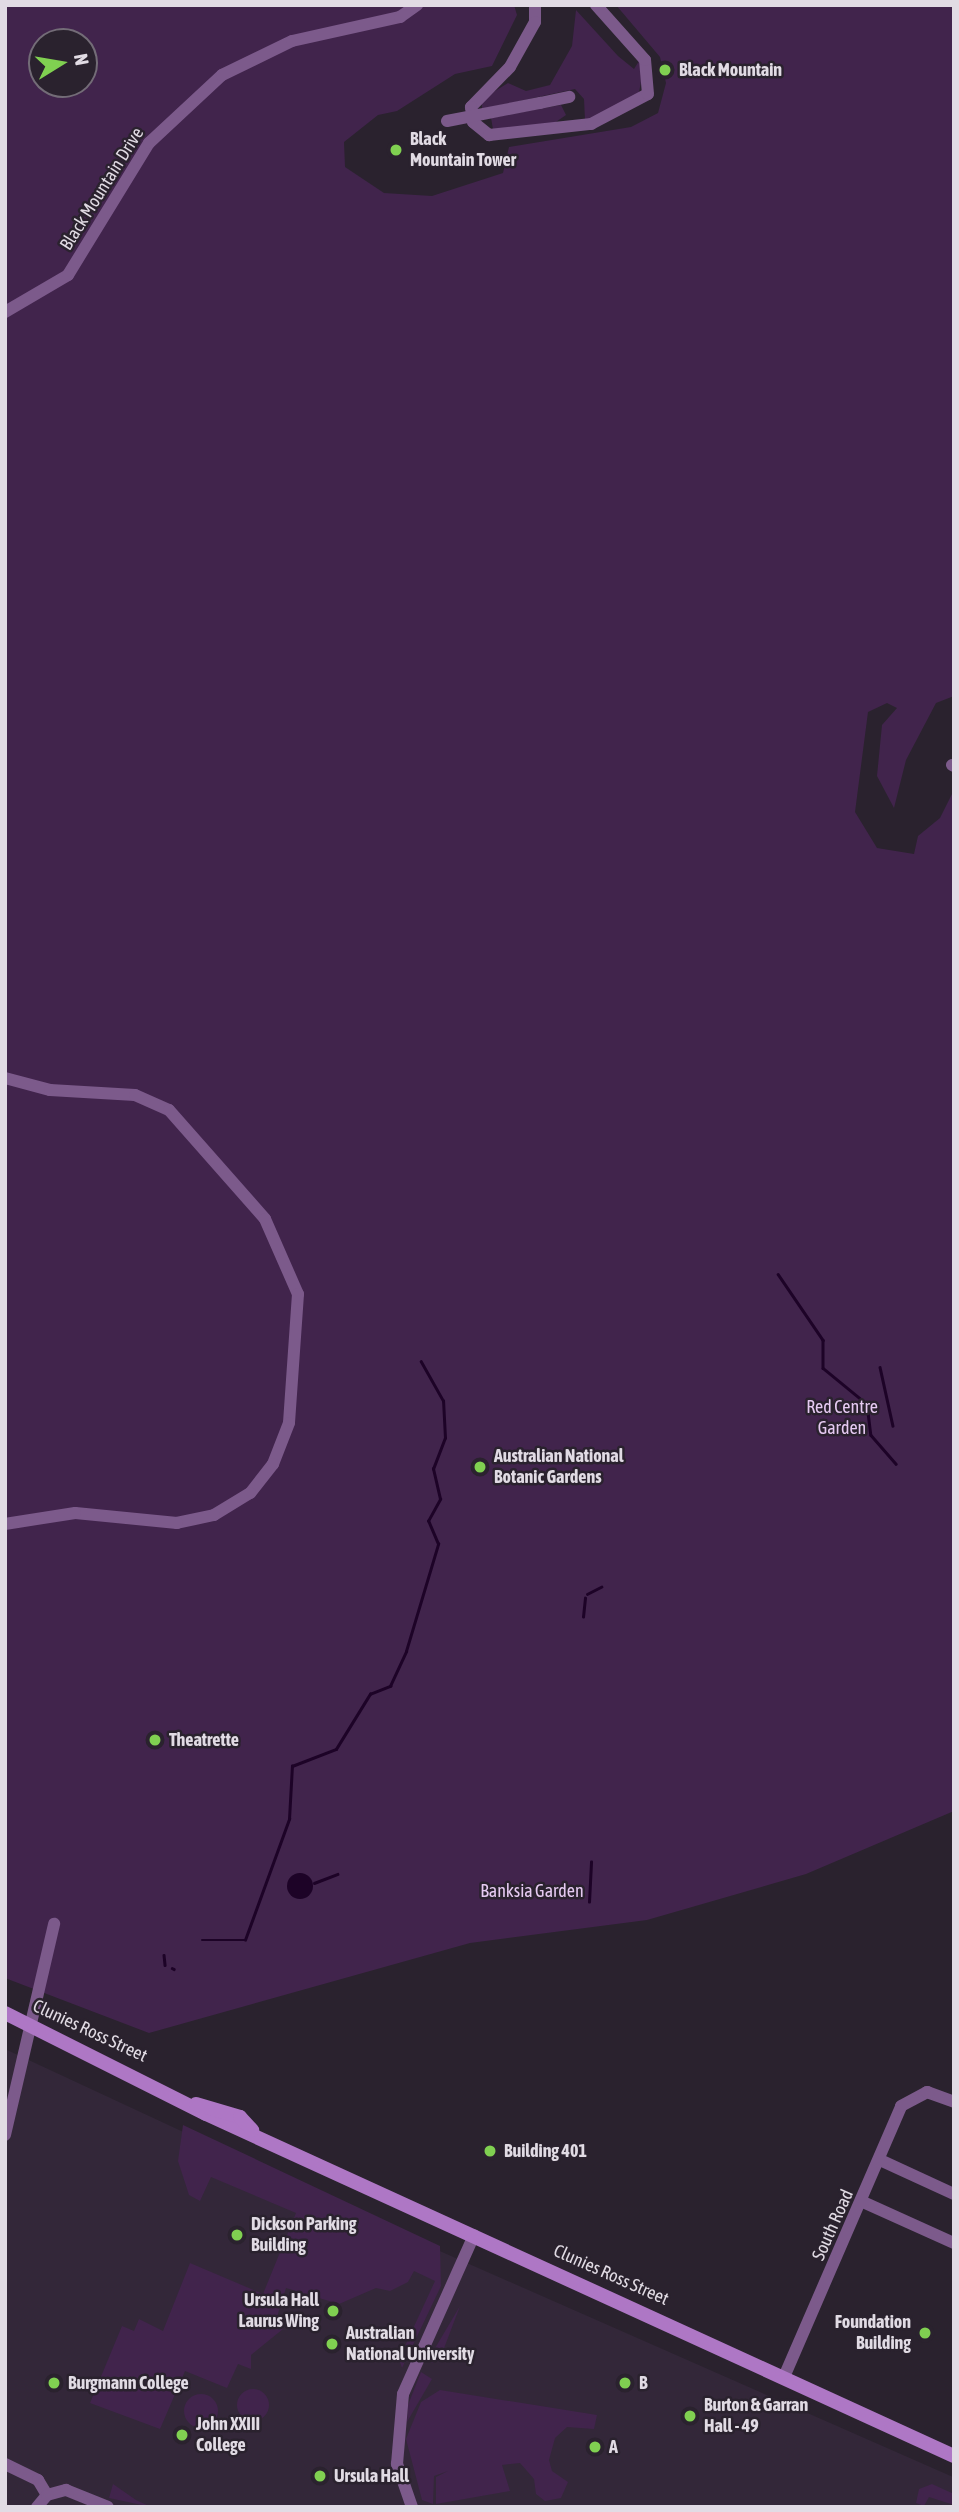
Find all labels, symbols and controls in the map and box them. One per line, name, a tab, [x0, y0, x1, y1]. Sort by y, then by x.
north arrow	[28, 28, 98, 98]
text: N	[70, 52, 94, 67]
place label: Black Mountain	[679, 59, 782, 81]
marker: Black Mountain	[657, 62, 673, 78]
street label: Black Mountain Drive	[56, 124, 148, 254]
place label: Black Mountain Tower	[410, 129, 516, 172]
marker: Black Mountain Tower	[388, 142, 404, 158]
park label: Red Centre Garden	[806, 1397, 878, 1440]
place label: Australian National Botanic Gardens	[494, 1446, 623, 1488]
marker: Australian National Botanic Gardens	[472, 1459, 488, 1475]
place label: Theatrette	[169, 1729, 239, 1751]
marker: Theatrette	[147, 1732, 163, 1748]
park label: Banksia Garden	[480, 1880, 584, 1902]
street label: Clunies Ross Street	[29, 1995, 151, 2067]
place label: Building 401	[504, 2140, 587, 2162]
marker: Building 401	[482, 2143, 498, 2159]
street label: South Road	[808, 2186, 858, 2264]
place label: Dickson Parking Building	[251, 2214, 356, 2256]
marker: Dickson Parking Building	[229, 2227, 245, 2243]
street label: Clunies Ross Street	[550, 2240, 672, 2310]
place label: Ursula Hall Laurus Wing	[238, 2290, 319, 2332]
marker: Ursula Hall Laurus Wing	[325, 2303, 341, 2319]
place label: Foundation Building	[835, 2312, 911, 2354]
place label: Australian National University	[346, 2323, 474, 2366]
marker: Foundation Building	[917, 2325, 933, 2341]
marker: Australian National University	[324, 2336, 340, 2352]
place label: Burgmann College	[68, 2372, 189, 2394]
place label: B	[639, 2372, 648, 2394]
marker: Burgmann College	[46, 2375, 62, 2391]
marker: B	[617, 2375, 633, 2391]
place label: Burton & Garran Hall - 49	[704, 2395, 808, 2438]
marker: Burton & Garran Hall - 49	[682, 2408, 698, 2424]
place label: John XXIII College	[196, 2414, 260, 2456]
marker: John XXIII College	[174, 2427, 190, 2443]
place label: A	[609, 2436, 618, 2458]
marker: A	[587, 2439, 603, 2455]
place label: Ursula Hall	[334, 2465, 409, 2487]
marker: Ursula Hall	[312, 2468, 328, 2484]

